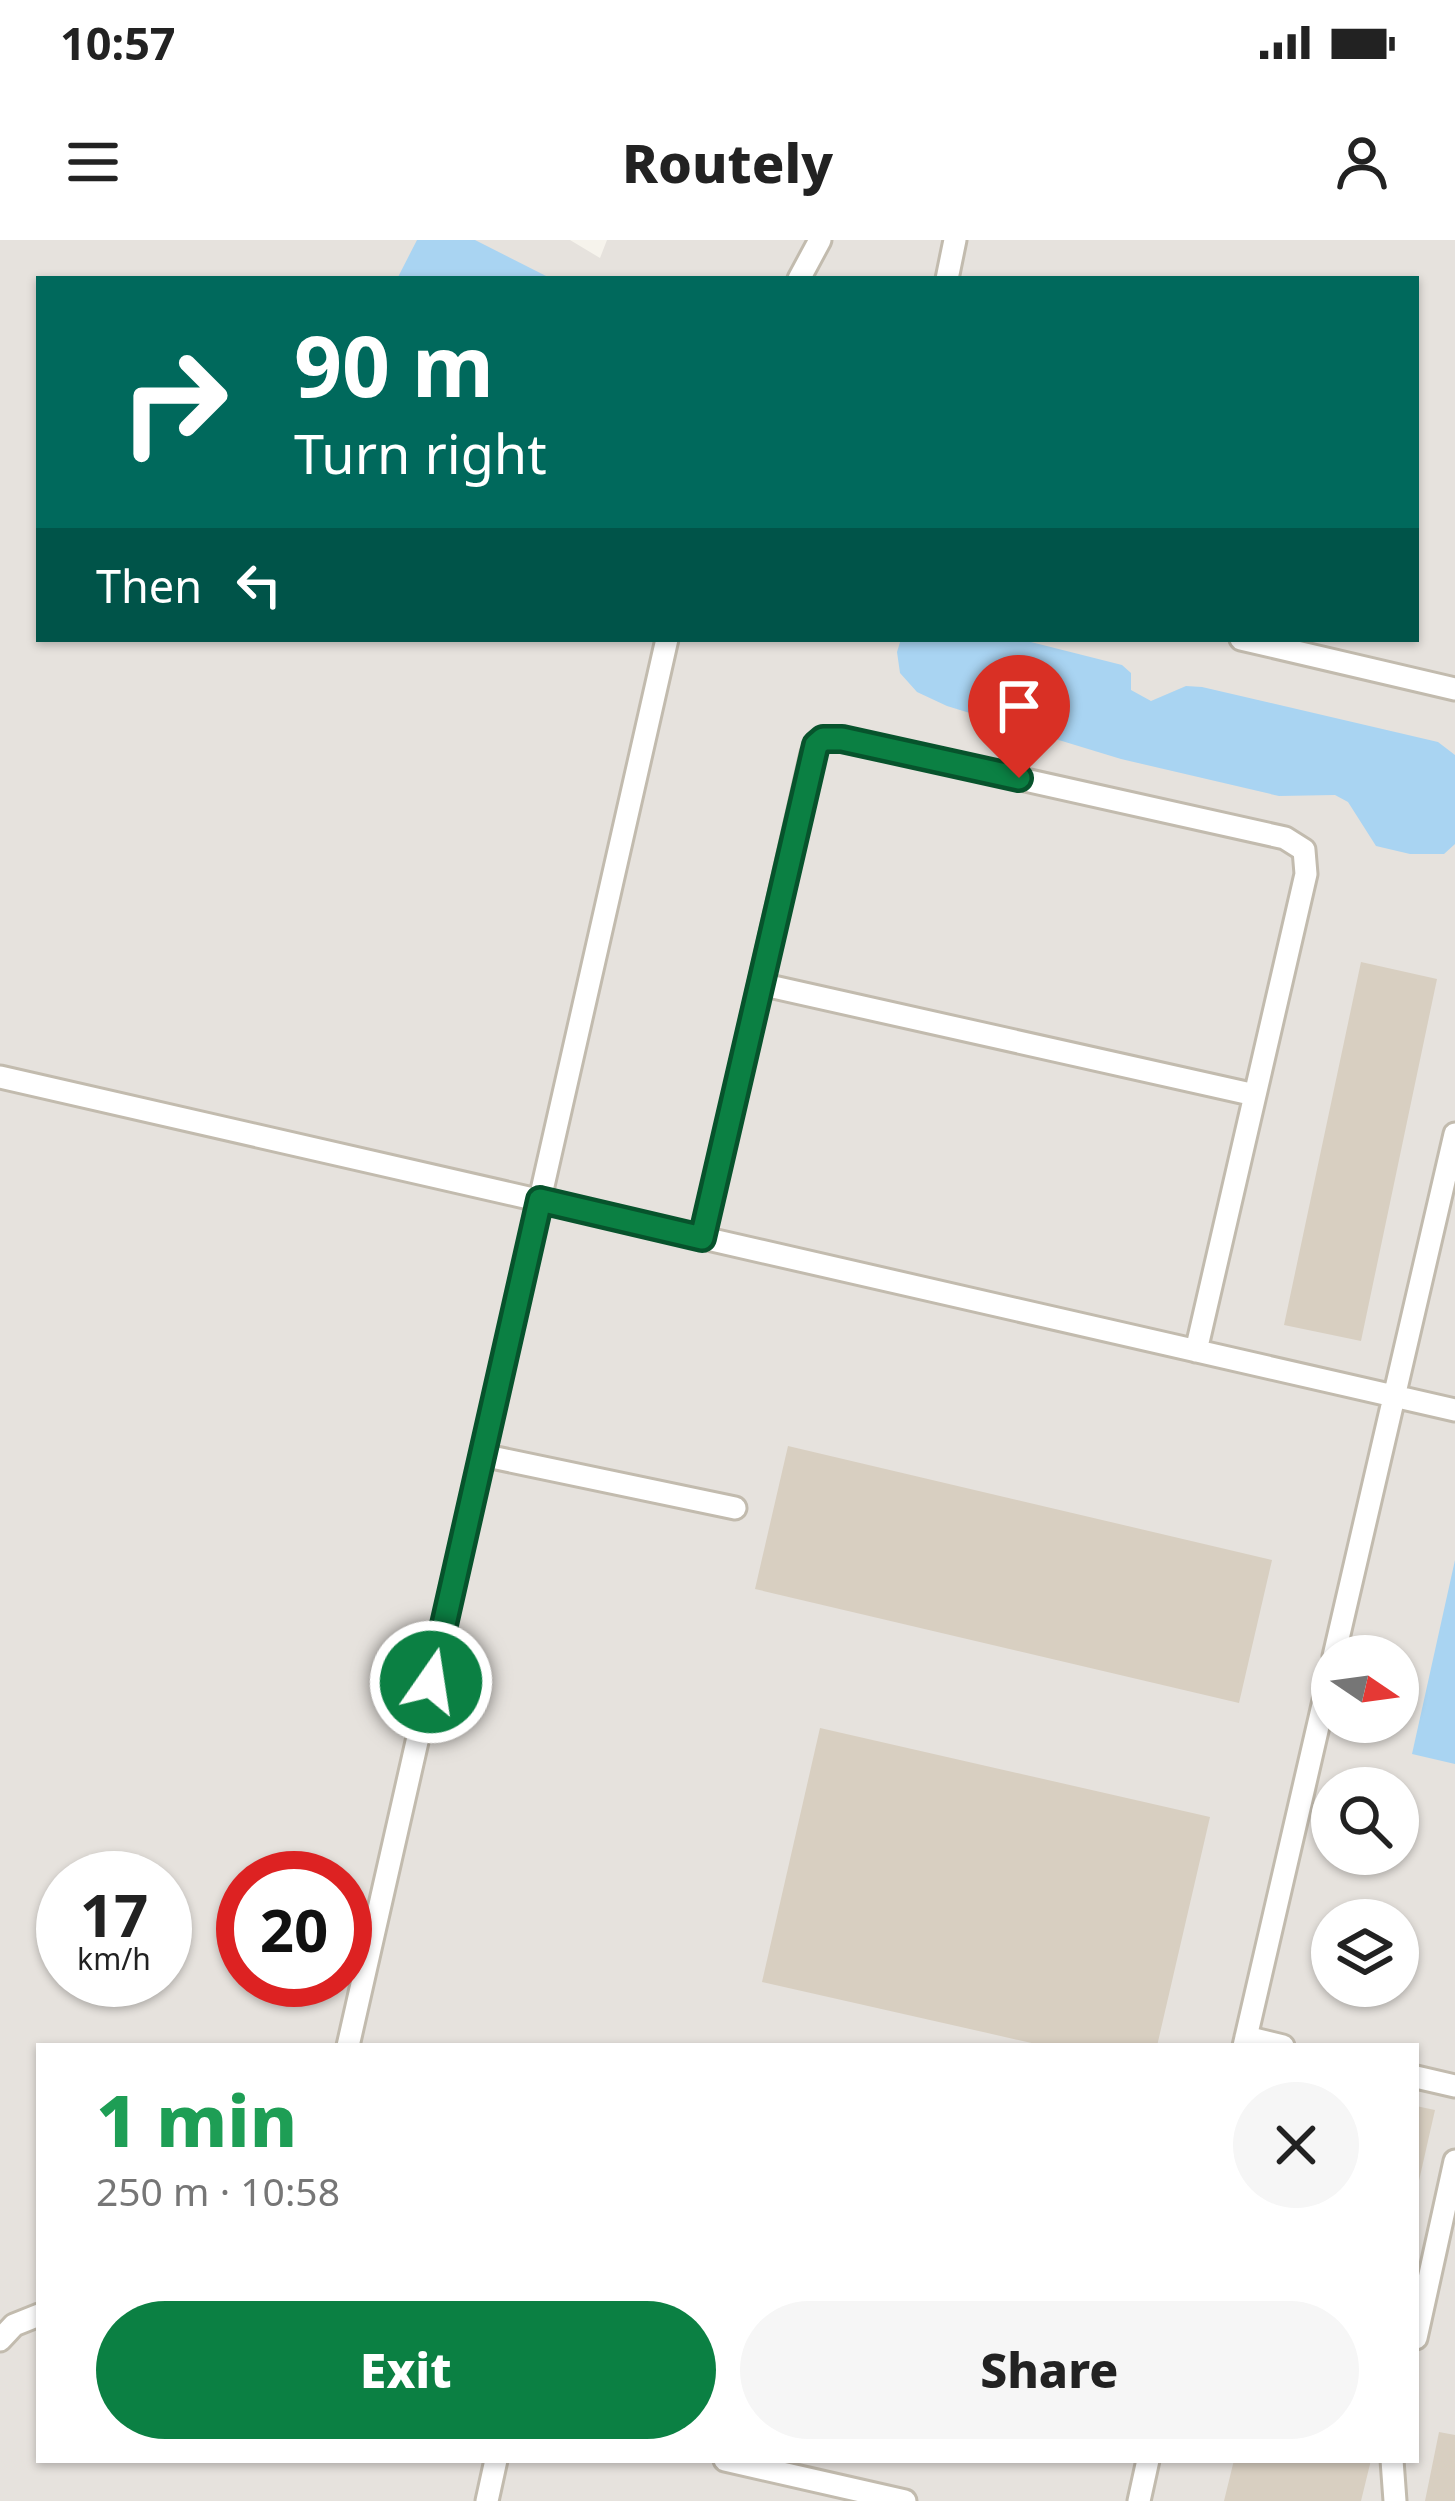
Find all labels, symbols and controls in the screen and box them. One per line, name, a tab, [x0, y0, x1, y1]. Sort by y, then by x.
text: 10:57	[60, 12, 176, 73]
text: Routely	[622, 125, 833, 199]
icon: menu	[60, 129, 126, 195]
icon: person	[1329, 129, 1395, 195]
text: 90 m	[294, 307, 494, 422]
icon: right	[96, 324, 252, 480]
text: Turn right	[294, 416, 547, 490]
icon: left	[226, 552, 292, 618]
text: Then	[96, 555, 202, 616]
pin	[968, 655, 1070, 778]
icon: arrive	[986, 673, 1052, 739]
position arrow	[368, 1619, 494, 1745]
north arrow	[1311, 1635, 1419, 1743]
map controls	[1311, 1635, 1419, 2007]
button: search	[1311, 1767, 1419, 1875]
speed limit sign: 20	[216, 1851, 372, 2007]
text: 17	[80, 1873, 148, 1955]
button: layers	[1311, 1899, 1419, 2007]
text: km/h	[77, 1938, 151, 1979]
text: 1 min	[96, 2070, 297, 2168]
button: close	[1233, 2082, 1359, 2208]
text: 250 m · 10:58	[96, 2164, 340, 2217]
button: Exit	[96, 2301, 716, 2439]
button: Share	[740, 2301, 1359, 2439]

